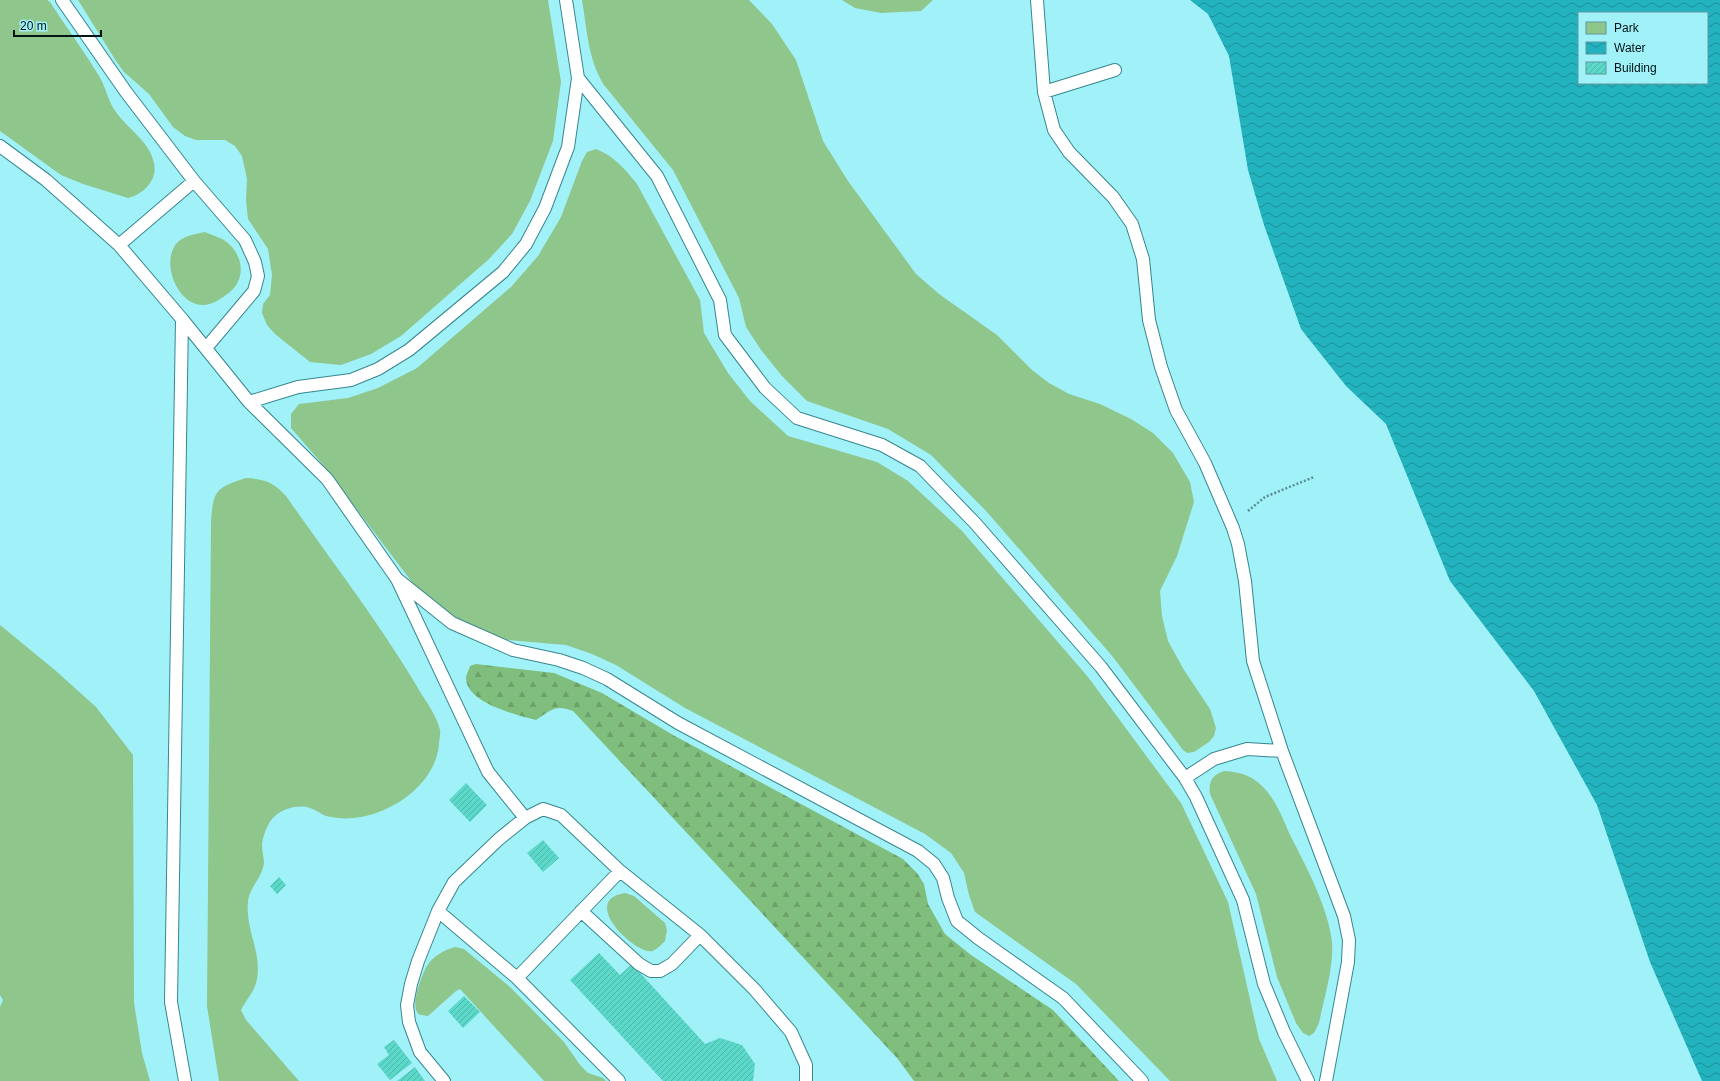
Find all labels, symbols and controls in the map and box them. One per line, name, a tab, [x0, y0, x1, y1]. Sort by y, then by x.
scale bar	[14, 12, 101, 38]
legend	[1578, 12, 1708, 84]
text: 20 m	[20, 19, 47, 33]
text: Park	[1614, 21, 1640, 35]
text: Water	[1614, 41, 1646, 55]
text: Building	[1614, 61, 1657, 75]

